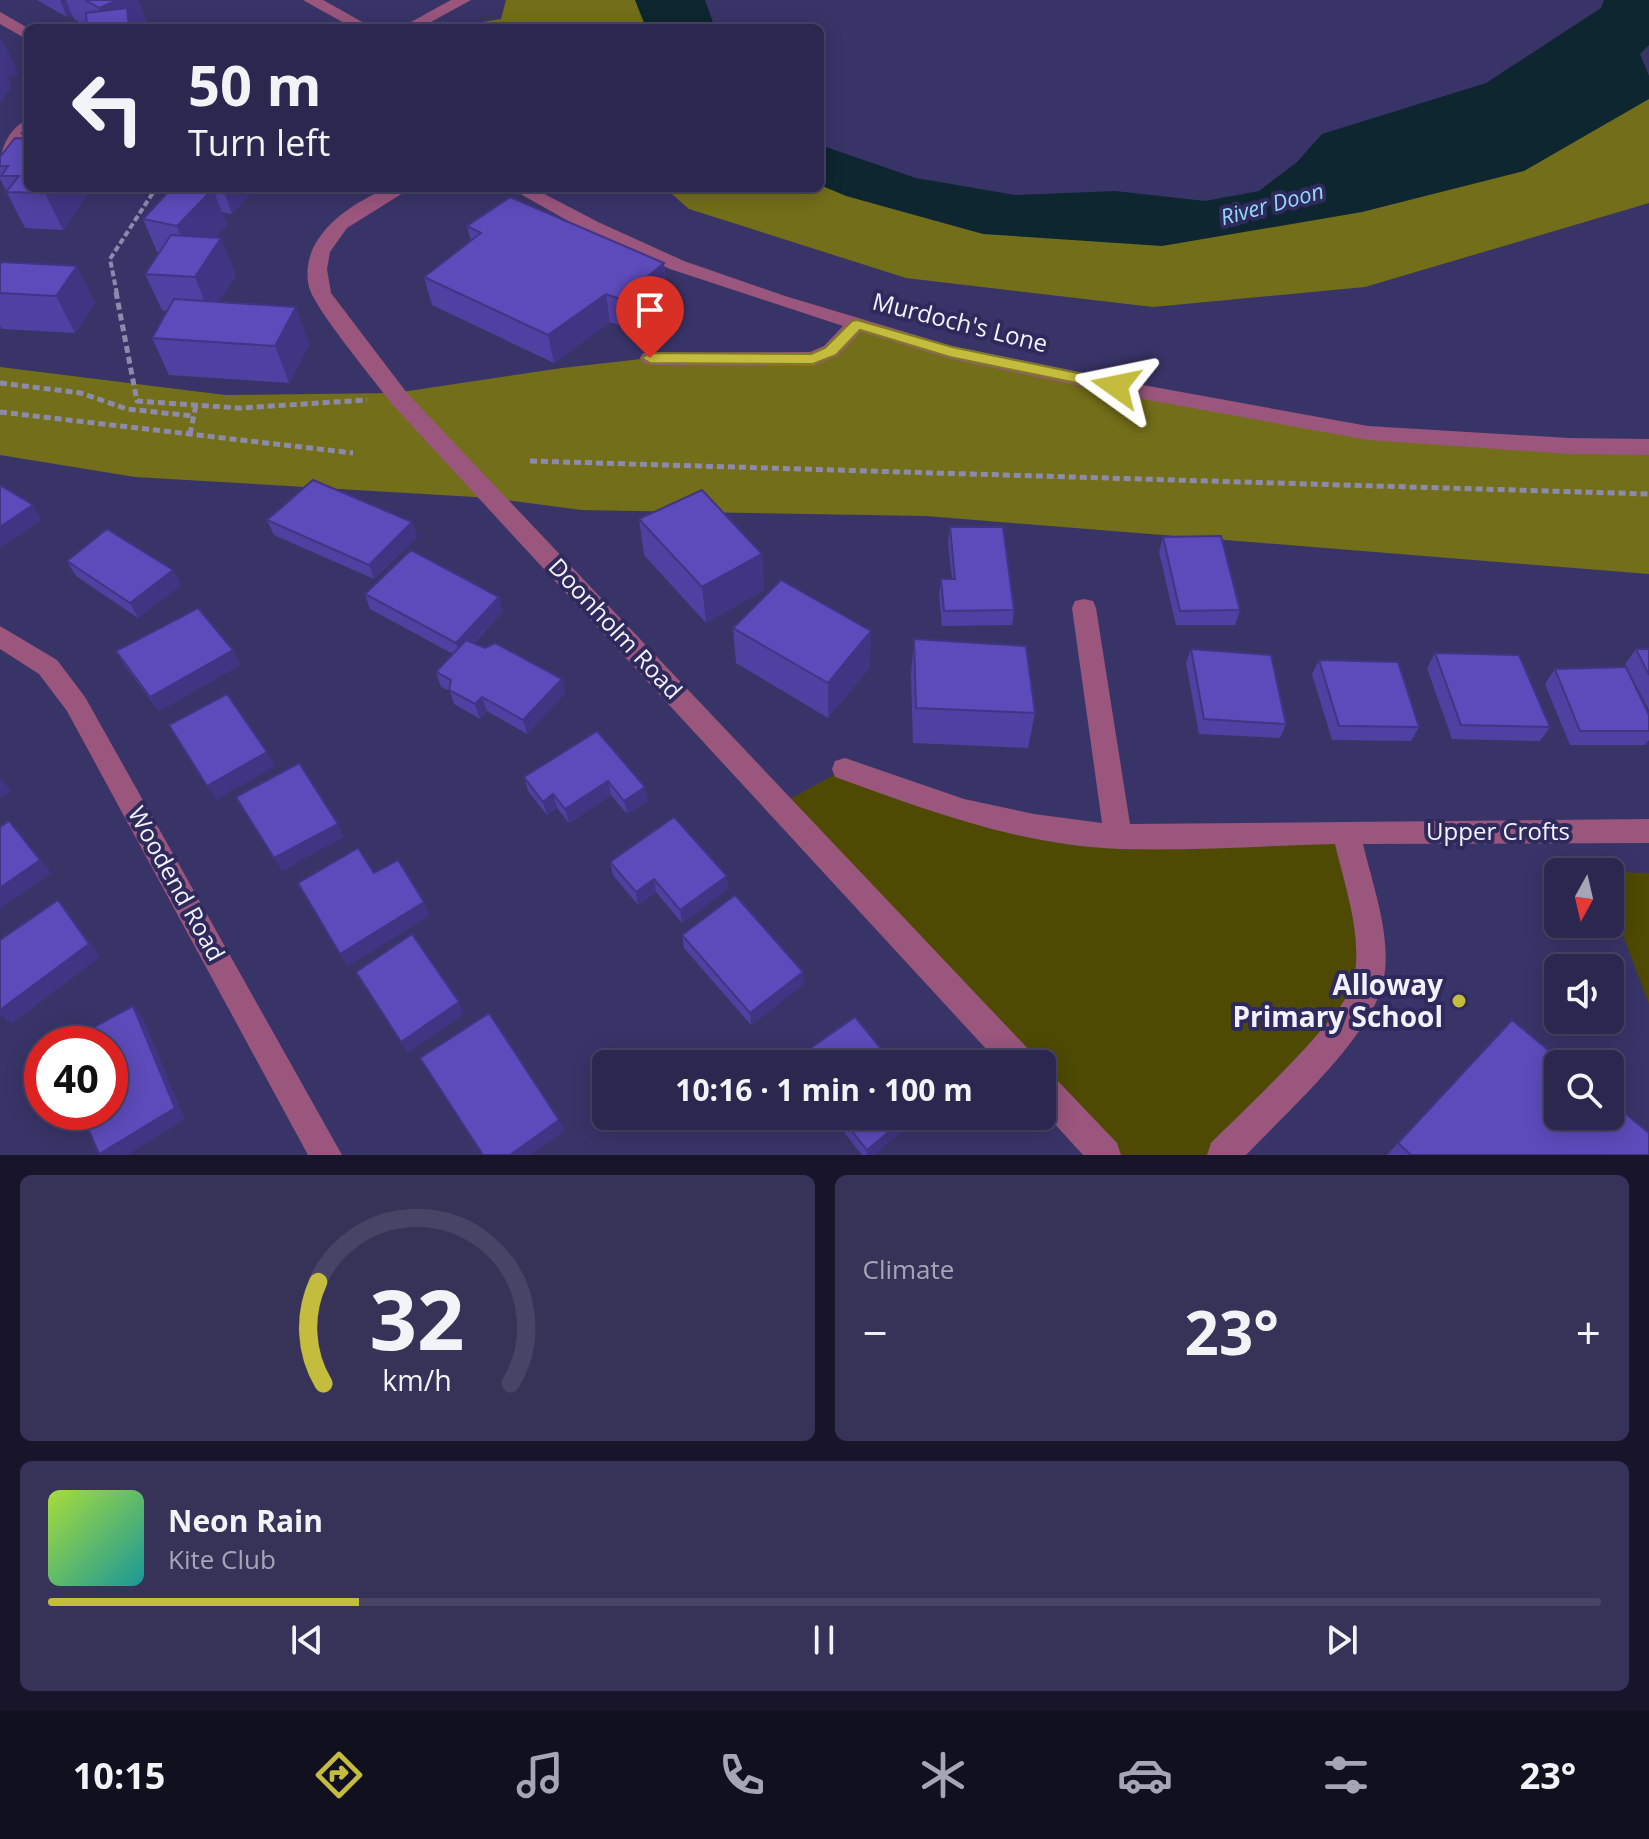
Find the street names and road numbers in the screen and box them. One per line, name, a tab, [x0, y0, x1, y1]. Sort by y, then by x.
street label: Murdoch's Lone	[869, 284, 1051, 359]
street label: Doonholm Road	[542, 550, 690, 706]
street label: Woodend Road	[121, 800, 233, 967]
street label: Upper Crofts	[1426, 814, 1570, 847]

